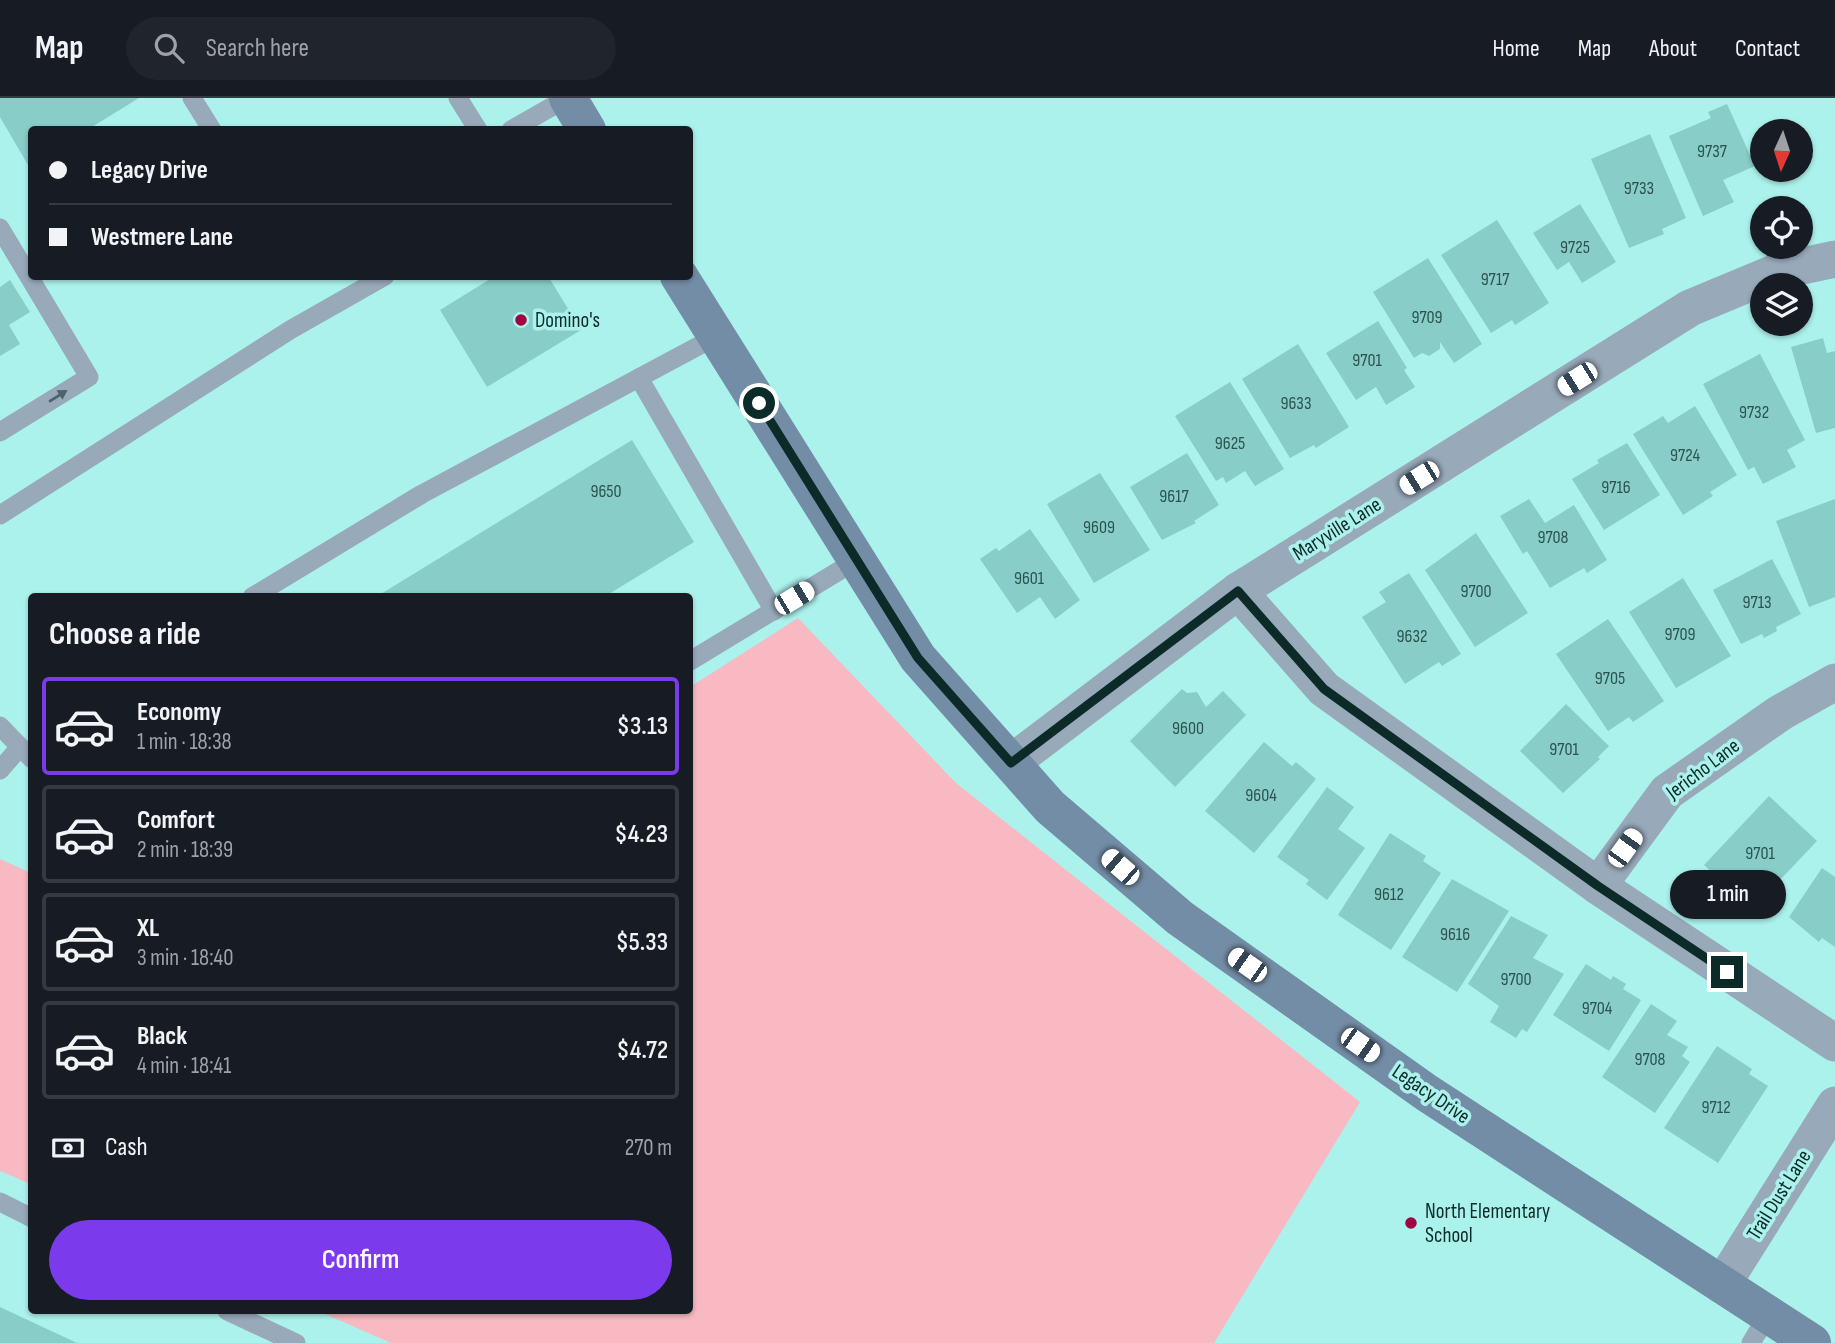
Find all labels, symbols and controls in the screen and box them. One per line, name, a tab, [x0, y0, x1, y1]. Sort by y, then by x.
search box	[126, 17, 616, 80]
text: Map	[35, 28, 84, 68]
icon: search	[150, 29, 188, 67]
text: Search here	[206, 33, 309, 64]
text: Home	[1492, 34, 1540, 63]
text: Map	[1578, 34, 1611, 63]
text: About	[1649, 34, 1697, 63]
text: Contact	[1735, 34, 1800, 63]
north arrow	[1750, 119, 1813, 182]
map controls	[1750, 119, 1813, 336]
house number: 9737	[1697, 141, 1728, 162]
text: Legacy Drive	[91, 155, 208, 186]
house number: 9733	[1624, 178, 1654, 199]
button: locate	[1750, 196, 1813, 259]
text: Westmere Lane	[91, 222, 233, 253]
house number: 9725	[1560, 237, 1590, 258]
house number: 9717	[1481, 269, 1510, 290]
button: layers	[1750, 273, 1813, 336]
house number: 9709	[1411, 307, 1443, 328]
place label: Domino's	[535, 308, 600, 333]
marker: Domino's	[513, 312, 529, 328]
house number: 9701	[1352, 350, 1382, 371]
car	[1554, 359, 1601, 399]
route start	[743, 387, 775, 419]
one-way arrow	[48, 389, 68, 402]
house number: 9633	[1281, 393, 1311, 414]
house number: 9732	[1739, 402, 1769, 423]
house number: 9625	[1215, 433, 1245, 454]
house number: 9724	[1670, 445, 1700, 466]
car	[1396, 458, 1443, 498]
house number: 9716	[1601, 477, 1631, 498]
house number: 9650	[590, 481, 622, 502]
house number: 9617	[1159, 486, 1189, 507]
street label: Maryville Lane	[1288, 492, 1386, 566]
house number: 9609	[1083, 517, 1115, 538]
house number: 9708	[1537, 527, 1569, 548]
house number: 9601	[1014, 568, 1045, 589]
car	[771, 578, 818, 618]
house number: 9700	[1460, 581, 1492, 602]
house number: 9713	[1742, 592, 1772, 613]
text: Choose a ride	[49, 615, 201, 654]
house number: 9709	[1664, 624, 1696, 645]
house number: 9632	[1397, 626, 1427, 647]
house number: 9705	[1595, 668, 1625, 689]
icon: car	[53, 695, 116, 758]
text: Economy	[137, 697, 221, 728]
text: $3.13	[617, 711, 668, 742]
house number: 9600	[1172, 718, 1204, 739]
text: 1 min · 18:38	[137, 728, 232, 756]
street label: Jericho Lane	[1661, 733, 1745, 805]
house number: 9701	[1549, 739, 1579, 760]
house number: 9604	[1245, 785, 1277, 806]
icon: car	[53, 803, 116, 866]
text: Comfort	[137, 805, 215, 836]
text: $4.23	[615, 819, 668, 850]
car	[1605, 825, 1646, 871]
text: 2 min · 18:39	[137, 836, 233, 864]
house number: 9701	[1745, 843, 1775, 864]
car	[1098, 845, 1143, 889]
callout: 1 min	[1669, 870, 1785, 920]
text: 1 min	[1707, 880, 1749, 908]
house number: 9612	[1374, 884, 1404, 905]
icon: car	[53, 911, 116, 974]
text: XL	[137, 913, 159, 944]
house number: 9616	[1440, 924, 1470, 945]
text: $5.33	[616, 927, 668, 958]
text: 3 min · 18:40	[137, 944, 233, 972]
car	[1224, 944, 1271, 986]
route end	[1711, 956, 1743, 988]
house number: 9700	[1500, 969, 1532, 990]
house number: 9704	[1582, 998, 1613, 1019]
icon: car	[53, 1019, 116, 1082]
text: Black	[137, 1021, 187, 1052]
car	[1337, 1024, 1384, 1066]
text: $4.72	[617, 1035, 668, 1066]
house number: 9708	[1634, 1049, 1666, 1070]
text: 4 min · 18:41	[137, 1052, 231, 1080]
street label: Legacy Drive	[1387, 1059, 1475, 1129]
house number: 9712	[1701, 1097, 1731, 1118]
icon: cash	[49, 1129, 87, 1167]
text: Cash	[105, 1132, 148, 1163]
text: 270 m	[625, 1134, 672, 1162]
street label: Trail Dust Lane	[1741, 1145, 1817, 1245]
place label: North Elementary School	[1425, 1199, 1550, 1248]
marker: North Elementary School	[1403, 1215, 1419, 1231]
button: Confirm	[49, 1220, 672, 1300]

